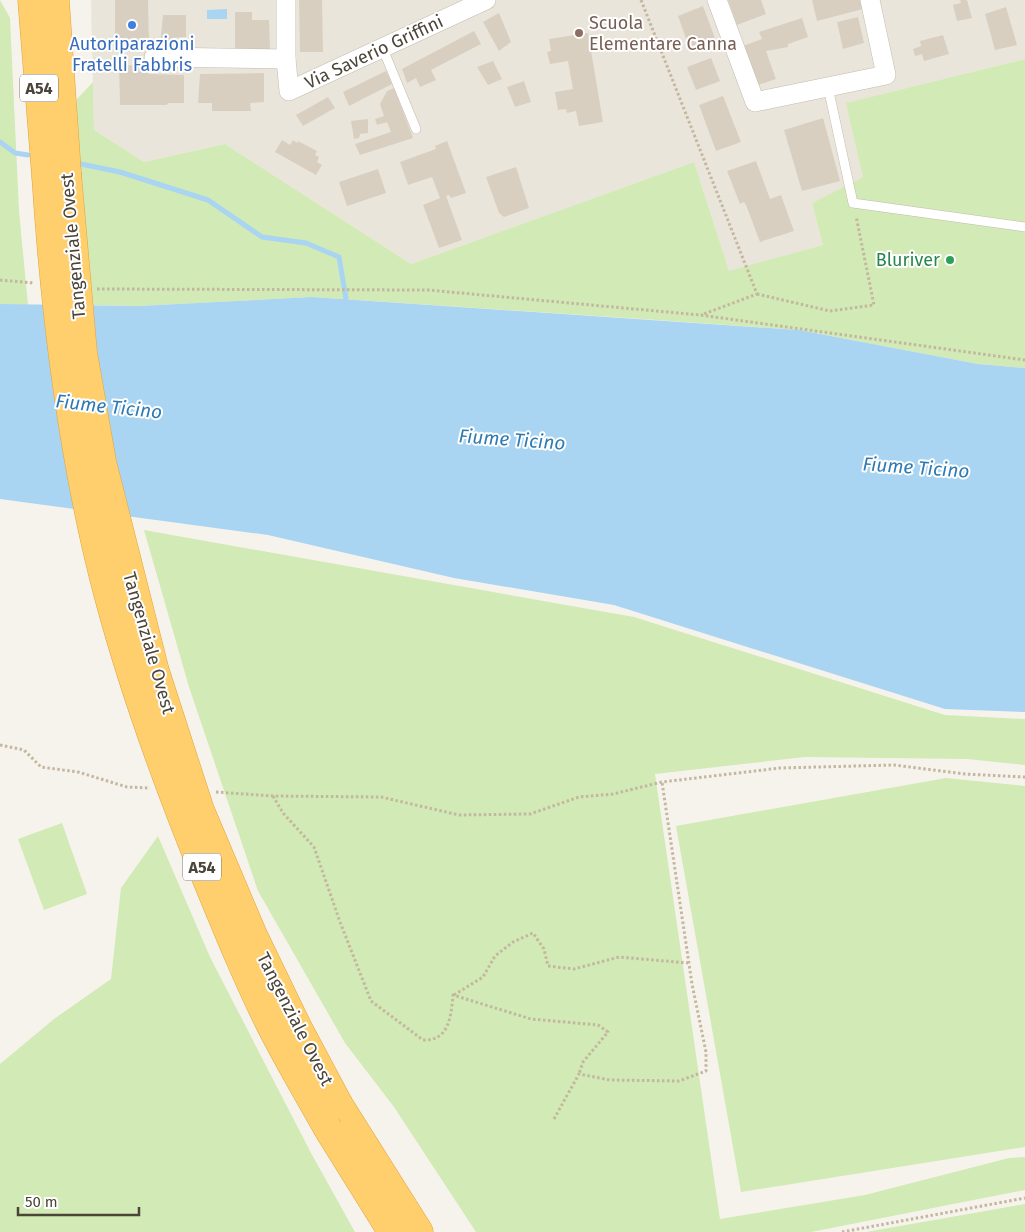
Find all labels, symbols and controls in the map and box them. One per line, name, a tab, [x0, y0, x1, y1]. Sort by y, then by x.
street label: Via Saverio Griffini	[301, 10, 447, 94]
place label: Scuola Elementare Canna	[589, 12, 737, 55]
marker: Autoriparazioni Fratelli Fabbris	[126, 19, 138, 31]
marker: Scuola Elementare Canna	[573, 27, 585, 39]
place label: Autoriparazioni Fratelli Fabbris	[69, 33, 195, 76]
road number: A54	[20, 75, 58, 102]
street label: Tangenziale Ovest	[56, 172, 90, 320]
place label: Bluriver	[876, 249, 940, 271]
marker: Bluriver	[944, 254, 956, 266]
water label: Fiume Ticino	[55, 389, 163, 424]
water label: Fiume Ticino	[458, 424, 566, 455]
water label: Fiume Ticino	[862, 452, 970, 483]
street label: Tangenziale Ovest	[118, 570, 180, 717]
road number: A54	[183, 854, 221, 880]
street label: Tangenziale Ovest	[252, 949, 338, 1090]
scale bar	[18, 1184, 139, 1216]
text: 50 m	[25, 1193, 58, 1211]

